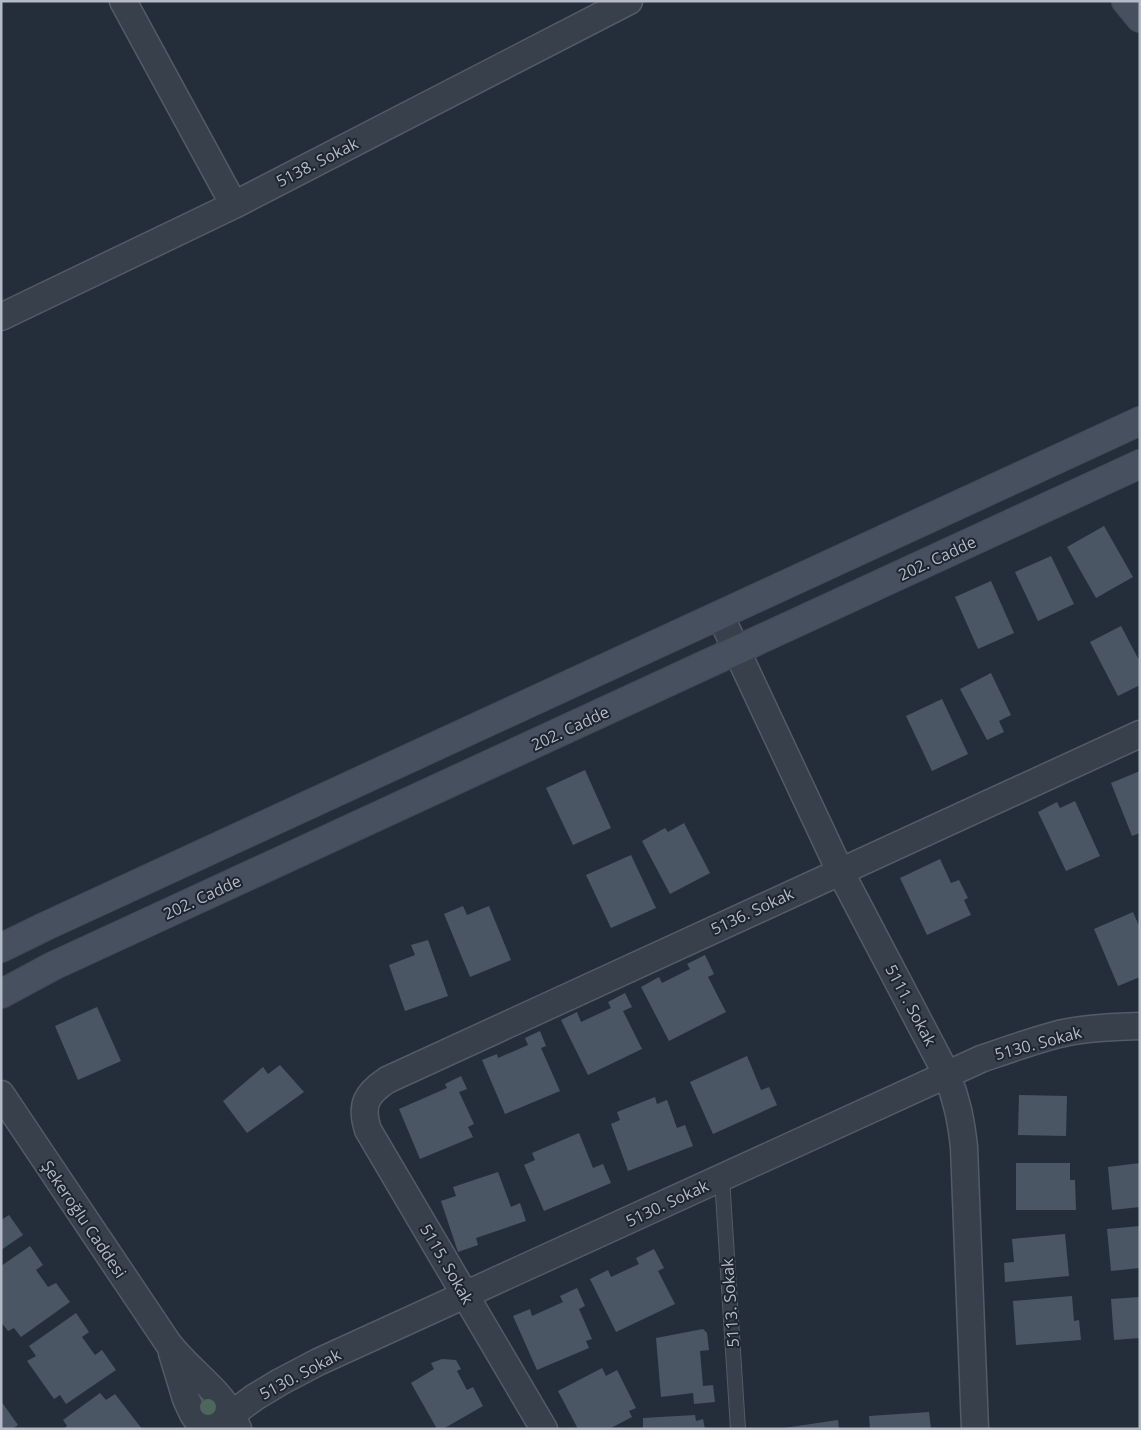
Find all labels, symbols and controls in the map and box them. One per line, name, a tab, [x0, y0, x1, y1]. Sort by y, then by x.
street label: 5138. Sokak	[272, 132, 362, 192]
street label: 202. Cadde	[895, 530, 979, 586]
street label: 202. Cadde	[528, 700, 612, 756]
street label: 202. Cadde	[160, 869, 244, 925]
street label: 5136. Sokak	[707, 882, 798, 940]
street label: 5111. Sokak	[880, 961, 942, 1050]
street label: 5130. Sokak	[992, 1021, 1084, 1065]
street label: Şekeroğlu Caddesi	[37, 1156, 131, 1282]
street label: 5130. Sokak	[622, 1174, 713, 1232]
street label: 5115. Sokak	[415, 1220, 479, 1309]
street label: 5113. Sokak	[716, 1257, 744, 1348]
street label: 5130. Sokak	[256, 1343, 345, 1405]

